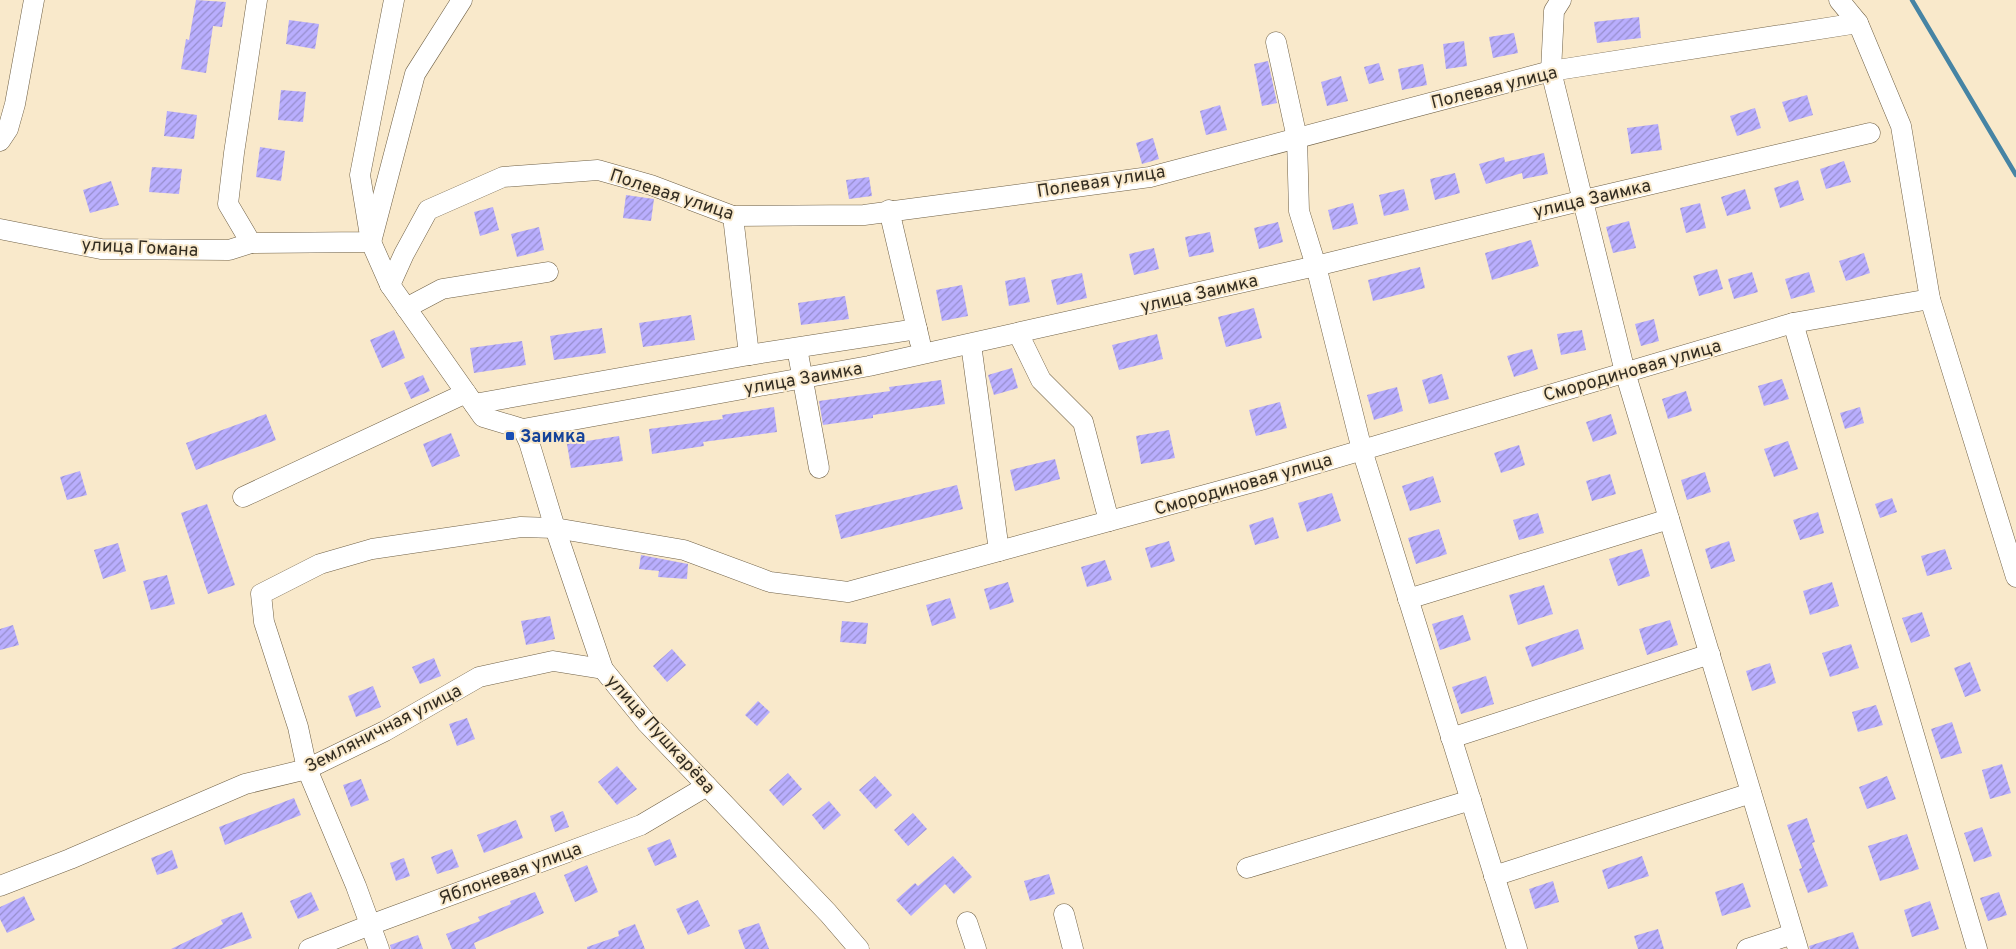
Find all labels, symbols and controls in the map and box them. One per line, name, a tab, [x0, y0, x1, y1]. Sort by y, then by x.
street label: Полевая улица	[1429, 62, 1560, 115]
street label: Полевая улица	[1036, 161, 1167, 204]
street label: Полевая улица	[607, 165, 737, 226]
street label: улица Заимка	[1531, 175, 1653, 224]
street label: улица Гомана	[81, 234, 199, 263]
street label: улица Заимка	[1138, 270, 1260, 319]
street label: Смородиновая улица	[1541, 335, 1724, 408]
street label: улица Заимка	[742, 358, 864, 401]
place label: Заимка	[520, 426, 586, 449]
marker: Заимка	[504, 430, 516, 442]
street label: Смородиновая улица	[1152, 449, 1335, 522]
street label: улица Пушкарёва	[600, 671, 719, 799]
street label: Земляничная улица	[301, 680, 466, 779]
street label: Яблоневая улица	[436, 838, 585, 911]

